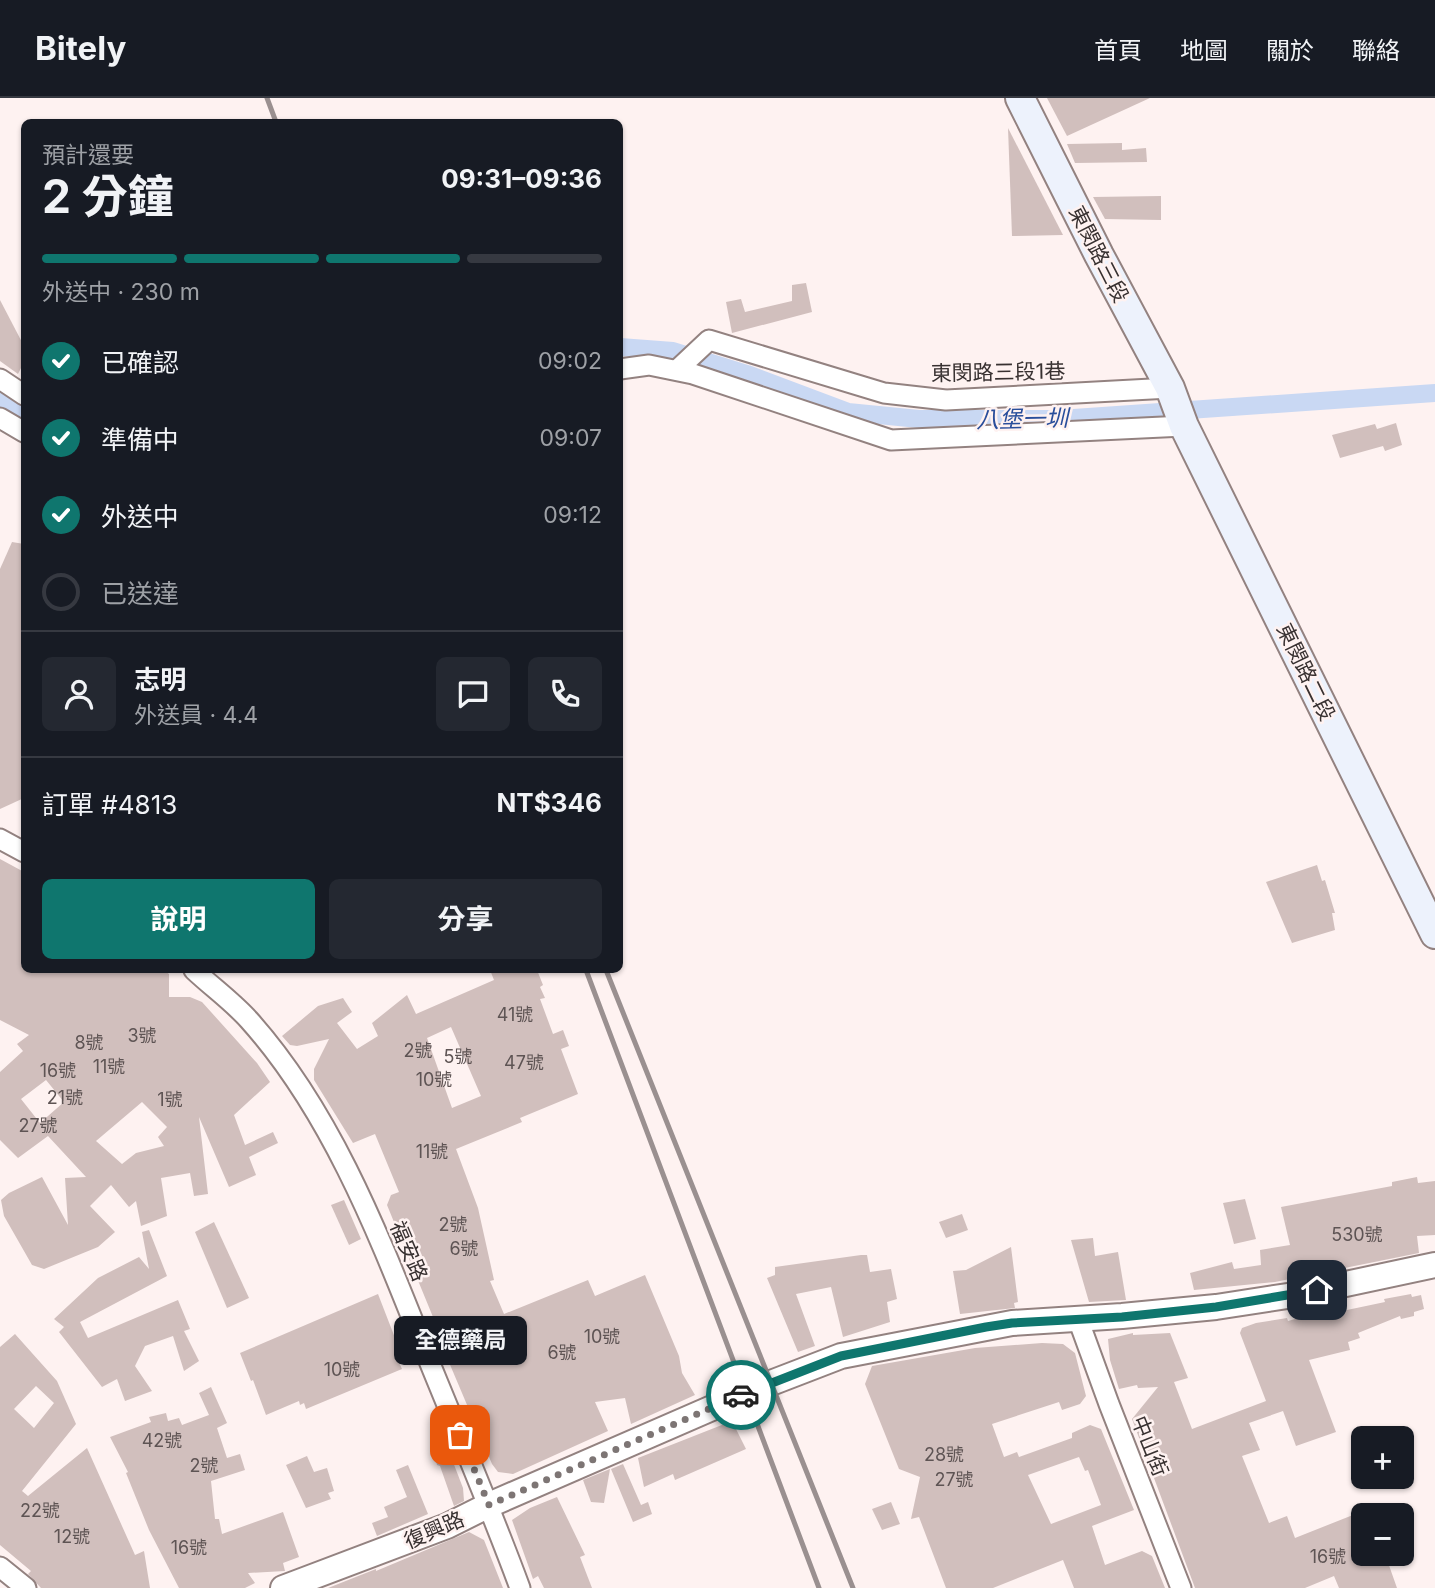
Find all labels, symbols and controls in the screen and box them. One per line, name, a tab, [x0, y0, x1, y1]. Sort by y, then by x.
text: Bitely	[35, 28, 126, 68]
text: 首頁	[1094, 36, 1142, 65]
text: 地圖	[1180, 36, 1228, 65]
text: 關於	[1266, 36, 1314, 65]
text: 聯絡	[1352, 36, 1400, 65]
text: 預計還要	[42, 141, 134, 169]
text: 09:31–09:36	[441, 163, 602, 194]
text: 2 分鐘	[42, 168, 174, 224]
street label: 東閔路三段	[1064, 202, 1134, 306]
text: 外送中 · 230 m	[42, 278, 200, 306]
icon: check	[42, 342, 80, 380]
text: 已確認	[101, 347, 179, 378]
text: 09:02	[538, 347, 602, 375]
street label: 東閔路三段1巷	[931, 358, 1065, 386]
water label: 八堡一圳	[976, 404, 1071, 434]
icon: check	[42, 419, 80, 457]
text: 準備中	[101, 424, 179, 455]
text: 09:07	[540, 424, 602, 452]
icon: check	[42, 496, 80, 534]
text: 外送中	[101, 501, 179, 532]
text: 09:12	[543, 501, 602, 529]
text: 已送達	[101, 578, 179, 609]
street label: 東閔路二段	[1272, 619, 1340, 725]
button: person	[42, 657, 116, 731]
button: chat	[436, 657, 510, 731]
button: phone	[528, 657, 602, 731]
text: 志明	[134, 664, 186, 695]
text: 外送員 · 4.4	[134, 701, 258, 729]
text: NT$346	[497, 787, 602, 818]
text: 訂單 #4813	[42, 789, 177, 820]
button: 說明	[42, 879, 315, 959]
button: 分享	[329, 879, 602, 959]
house number: 41號	[497, 1004, 533, 1025]
house number: 3號	[127, 1025, 157, 1046]
house number: 8號	[74, 1032, 104, 1053]
house number: 2號	[404, 1040, 432, 1061]
house number: 5號	[444, 1046, 472, 1067]
house number: 47號	[504, 1052, 544, 1073]
house number: 11號	[93, 1056, 125, 1077]
house number: 16號	[40, 1060, 76, 1081]
house number: 10號	[416, 1069, 452, 1090]
house number: 21號	[47, 1087, 83, 1108]
house number: 1號	[157, 1089, 183, 1110]
house number: 27號	[18, 1115, 58, 1136]
house number: 11號	[416, 1141, 448, 1162]
house number: 2號	[439, 1214, 467, 1235]
street label: 福安路	[385, 1217, 433, 1285]
house number: 530號	[1331, 1224, 1383, 1245]
house number: 6號	[449, 1238, 479, 1259]
pin	[1287, 1260, 1347, 1320]
icon: home	[1298, 1271, 1336, 1309]
callout: 全德藥局	[393, 1316, 526, 1365]
text: 全德藥局	[415, 1326, 507, 1354]
house number: 10號	[584, 1326, 620, 1347]
house number: 6號	[547, 1342, 577, 1363]
house number: 10號	[324, 1359, 360, 1380]
courier	[706, 1360, 776, 1430]
icon: car	[722, 1376, 760, 1414]
pin	[430, 1405, 490, 1465]
street label: 中山街	[1127, 1412, 1173, 1480]
icon: bag	[441, 1416, 479, 1454]
map controls	[1351, 1426, 1414, 1566]
button: +	[1351, 1426, 1414, 1489]
house number: 42號	[142, 1430, 182, 1451]
house number: 28號	[924, 1444, 964, 1465]
house number: 2號	[190, 1455, 218, 1476]
house number: 27號	[934, 1469, 974, 1490]
house number: 22號	[20, 1500, 60, 1521]
button: −	[1351, 1503, 1414, 1566]
street label: 復興路	[400, 1506, 468, 1554]
house number: 12號	[54, 1526, 90, 1547]
house number: 16號	[171, 1537, 207, 1558]
house number: 16號	[1310, 1546, 1346, 1567]

